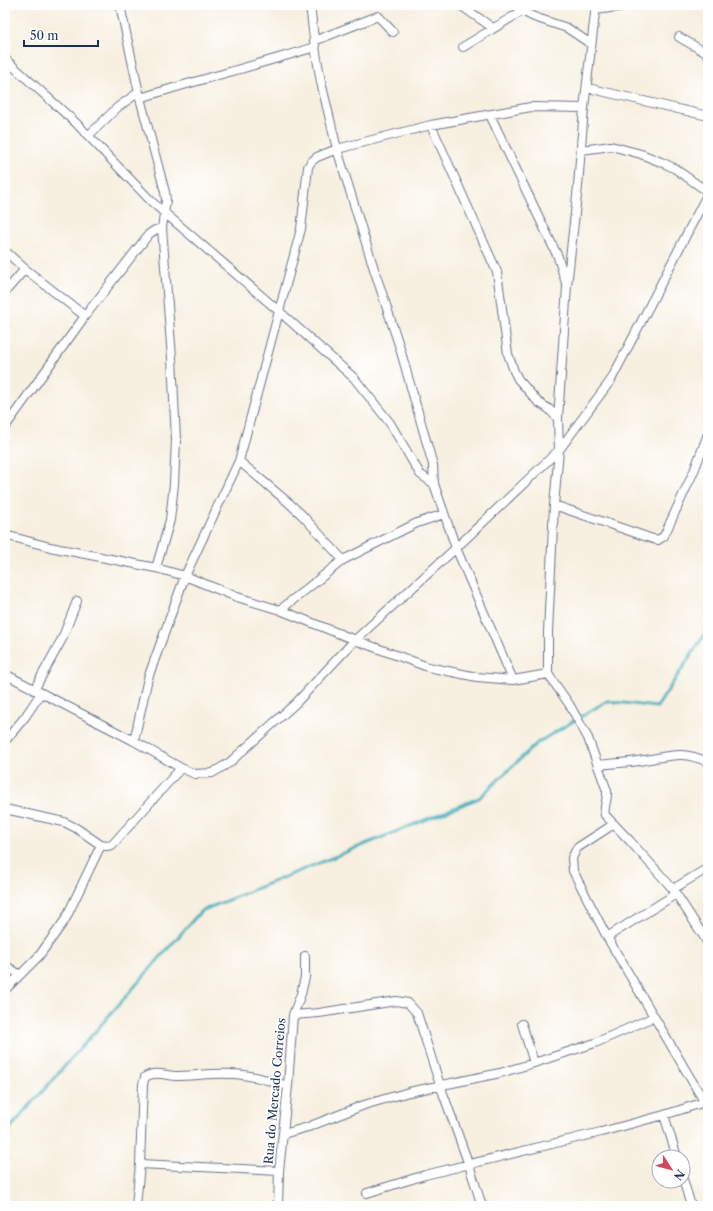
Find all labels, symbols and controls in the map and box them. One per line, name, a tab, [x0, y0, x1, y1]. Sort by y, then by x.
scale bar	[24, 22, 98, 48]
text: 50 m	[30, 28, 59, 43]
street label: Rua do Mercado Correios	[261, 1017, 288, 1165]
north arrow	[651, 1149, 691, 1189]
text: N	[670, 1167, 688, 1183]

